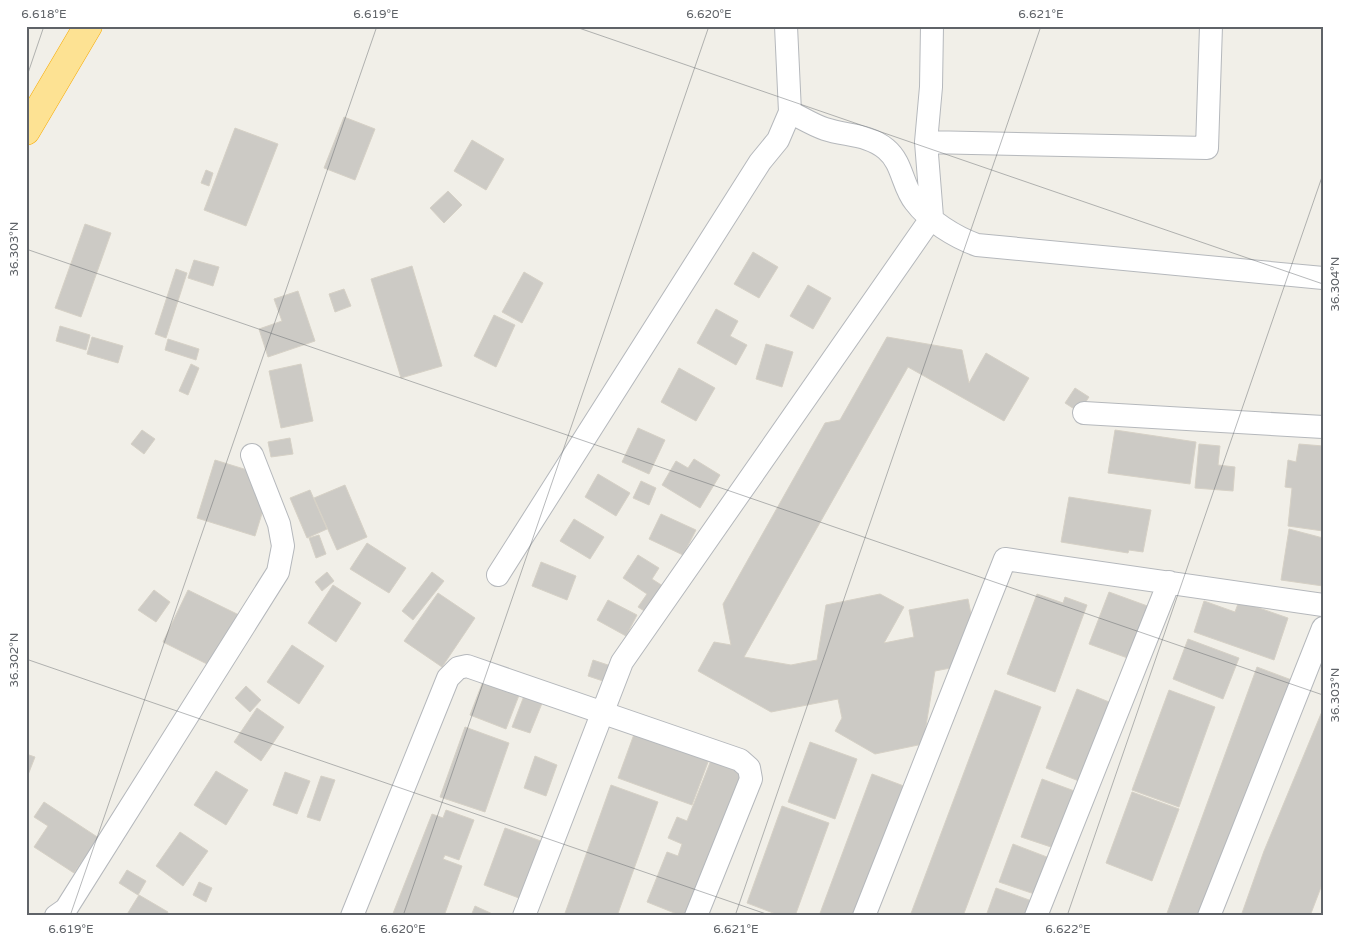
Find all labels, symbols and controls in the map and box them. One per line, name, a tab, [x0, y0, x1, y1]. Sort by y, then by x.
text: 6.618°E	[21, 7, 67, 21]
text: 6.619°E	[353, 7, 399, 21]
text: 6.620°E	[686, 7, 732, 21]
text: 6.621°E	[1018, 7, 1064, 21]
text: 36.303°N	[7, 222, 21, 276]
text: 36.304°N	[1328, 257, 1342, 311]
text: 36.302°N	[7, 633, 21, 687]
text: 36.303°N	[1328, 668, 1342, 722]
text: 6.619°E	[48, 922, 94, 936]
text: 6.620°E	[380, 922, 426, 936]
text: 6.621°E	[713, 922, 759, 936]
text: 6.622°E	[1045, 922, 1091, 936]

